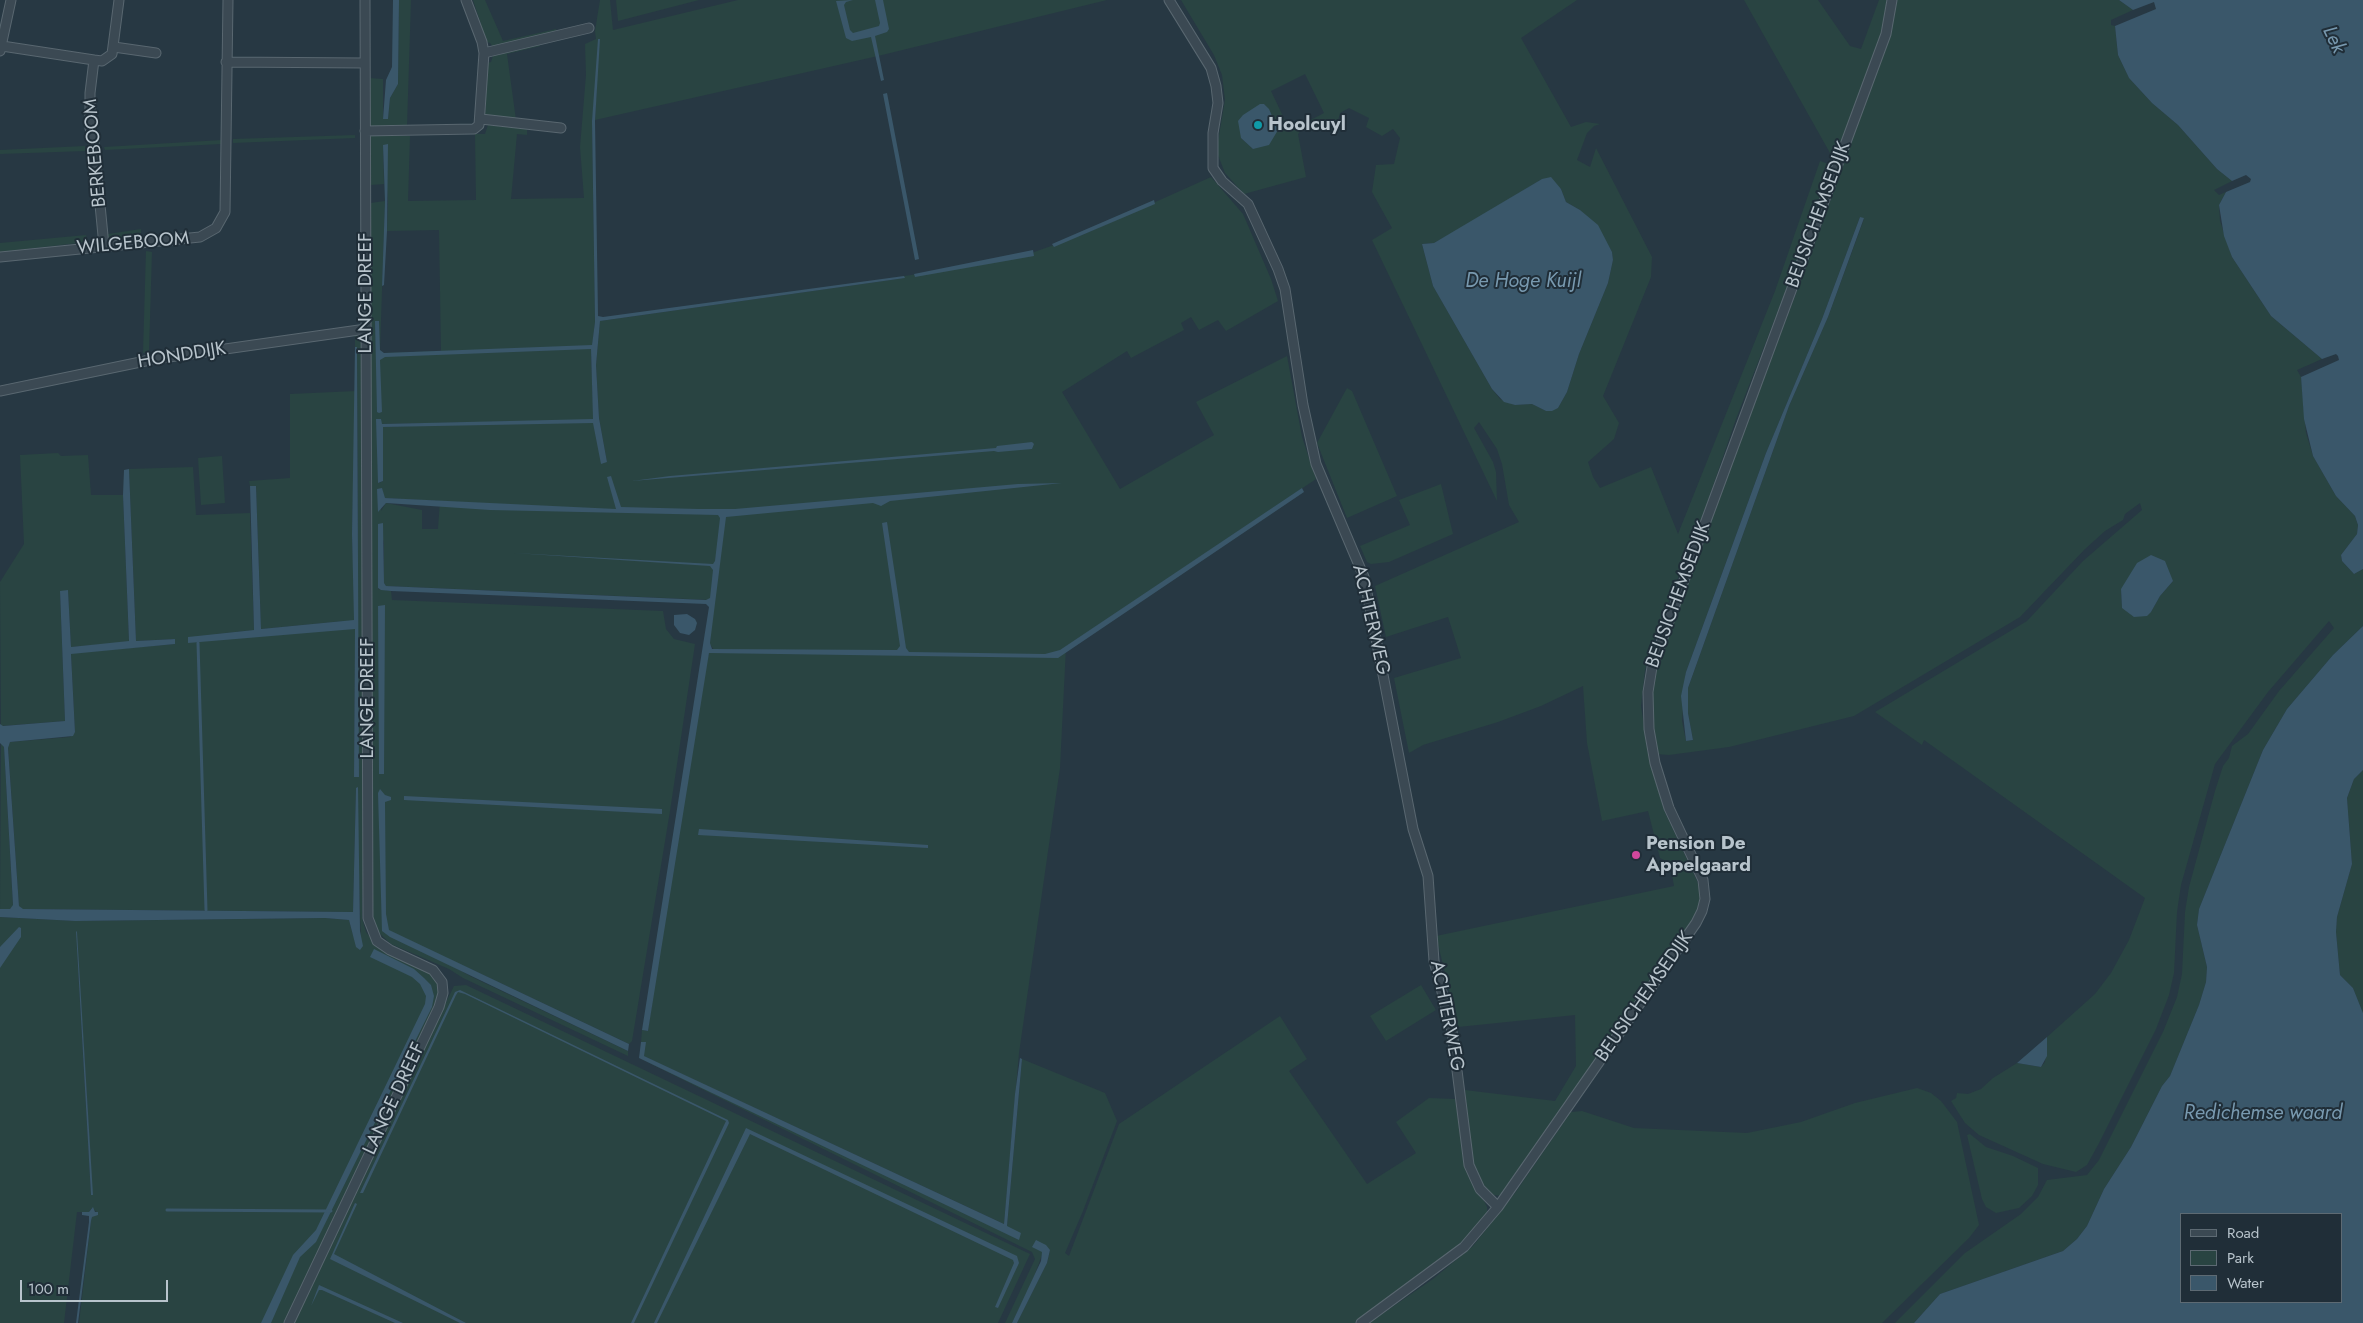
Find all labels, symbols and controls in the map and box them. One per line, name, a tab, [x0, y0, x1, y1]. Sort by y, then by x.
water label: Lek	[2316, 23, 2350, 57]
street label: BERKEBOOM	[80, 98, 112, 208]
place label: Hoolcuyl	[1268, 114, 1346, 136]
marker: Hoolcuyl	[1252, 119, 1264, 131]
street label: BEUSICHEMSEDIJK	[1782, 139, 1856, 291]
street label: WILGEBOOM	[76, 228, 190, 260]
street label: LANGE DREEF	[355, 232, 377, 354]
water label: De Hoge Kuijl	[1465, 270, 1581, 294]
street label: HONDDIJK	[136, 338, 228, 374]
street label: BEUSICHEMSEDIJK	[1642, 519, 1716, 671]
street label: ACHTERWEG	[1346, 563, 1394, 677]
street label: LANGE DREEF	[357, 637, 379, 759]
place label: Pension De Appelgaard	[1646, 833, 1751, 877]
marker: Pension De Appelgaard	[1630, 849, 1642, 861]
street label: BEUSICHEMSEDIJK	[1591, 927, 1699, 1067]
street label: ACHTERWEG	[1424, 959, 1468, 1073]
street label: LANGE DREEF	[359, 1039, 431, 1159]
water label: Redichemse waard	[2184, 1102, 2342, 1126]
legend	[2180, 1213, 2343, 1303]
text: Road	[2227, 1222, 2259, 1244]
text: Park	[2227, 1247, 2254, 1269]
scale bar	[22, 1270, 170, 1302]
text: Water	[2227, 1272, 2264, 1294]
text: 100 m	[28, 1278, 69, 1300]

